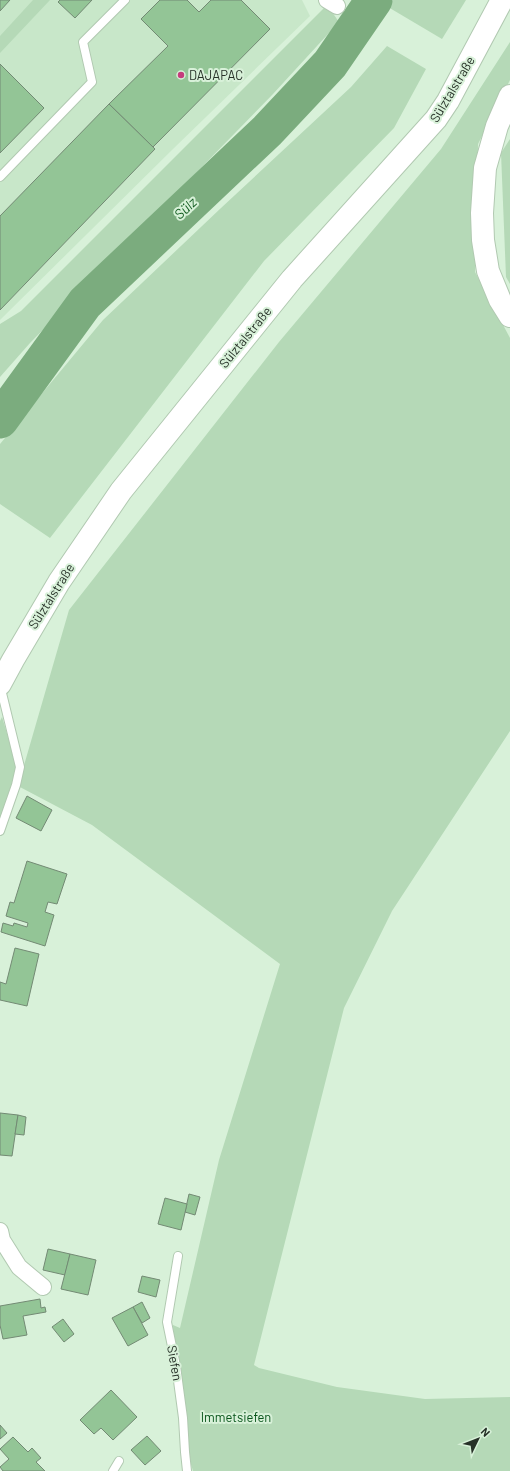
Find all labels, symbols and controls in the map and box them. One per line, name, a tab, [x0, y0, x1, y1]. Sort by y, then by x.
street label: Sülztalstraße	[426, 53, 478, 125]
place label: DAJAPAC	[189, 67, 243, 83]
marker: DAJAPAC	[176, 70, 186, 80]
water label: Sülz	[170, 193, 200, 223]
street label: Sülztalstraße	[215, 303, 275, 371]
street label: Sülztalstraße	[25, 560, 77, 632]
street label: Siefen	[164, 1344, 186, 1382]
park label: Immetsiefen	[201, 1409, 271, 1425]
north arrow	[458, 1419, 498, 1459]
text: N	[478, 1425, 493, 1439]

